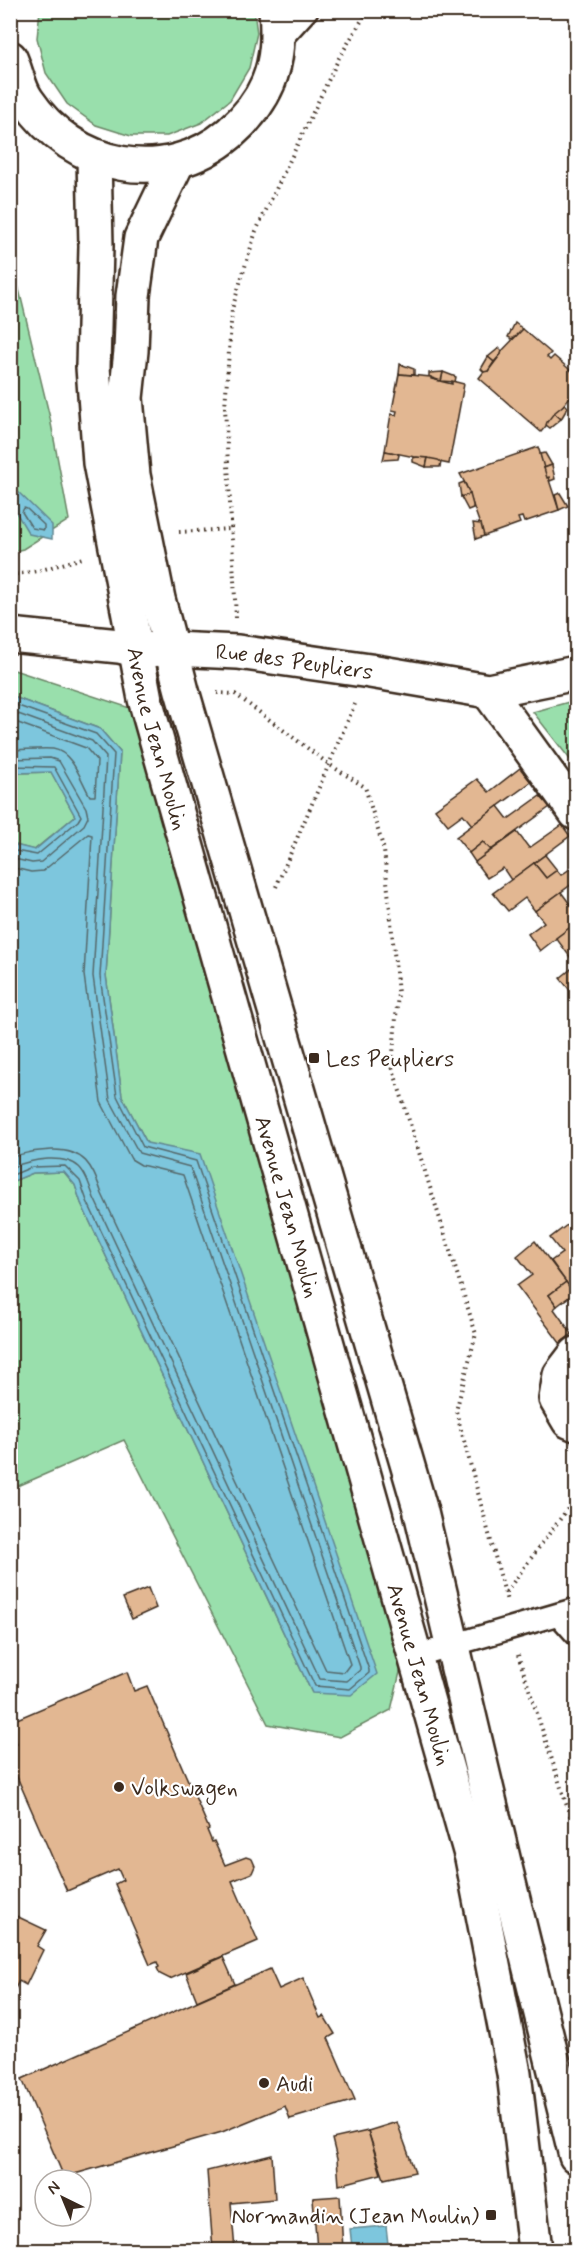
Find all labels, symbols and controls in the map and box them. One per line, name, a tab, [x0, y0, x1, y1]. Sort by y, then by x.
street label: Rue des Peupliers	[215, 639, 375, 687]
street label: Avenue Jean Moulin	[119, 645, 193, 834]
place label: Les Peupliers	[326, 1046, 454, 1074]
marker: Les Peupliers	[307, 1051, 321, 1065]
street label: Avenue Jean Moulin	[247, 1113, 325, 1301]
street label: Avenue Jean Moulin	[379, 1581, 457, 1769]
place label: Volkswagen	[131, 1775, 238, 1806]
marker: Volkswagen	[112, 1780, 126, 1794]
place label: Audi	[276, 2071, 313, 2099]
marker: Audi	[257, 2076, 271, 2090]
north arrow	[33, 2168, 93, 2228]
text: N	[43, 2177, 65, 2199]
place label: Normandin (Jean Moulin)	[231, 2203, 479, 2231]
marker: Normandin (Jean Moulin)	[484, 2208, 498, 2222]

